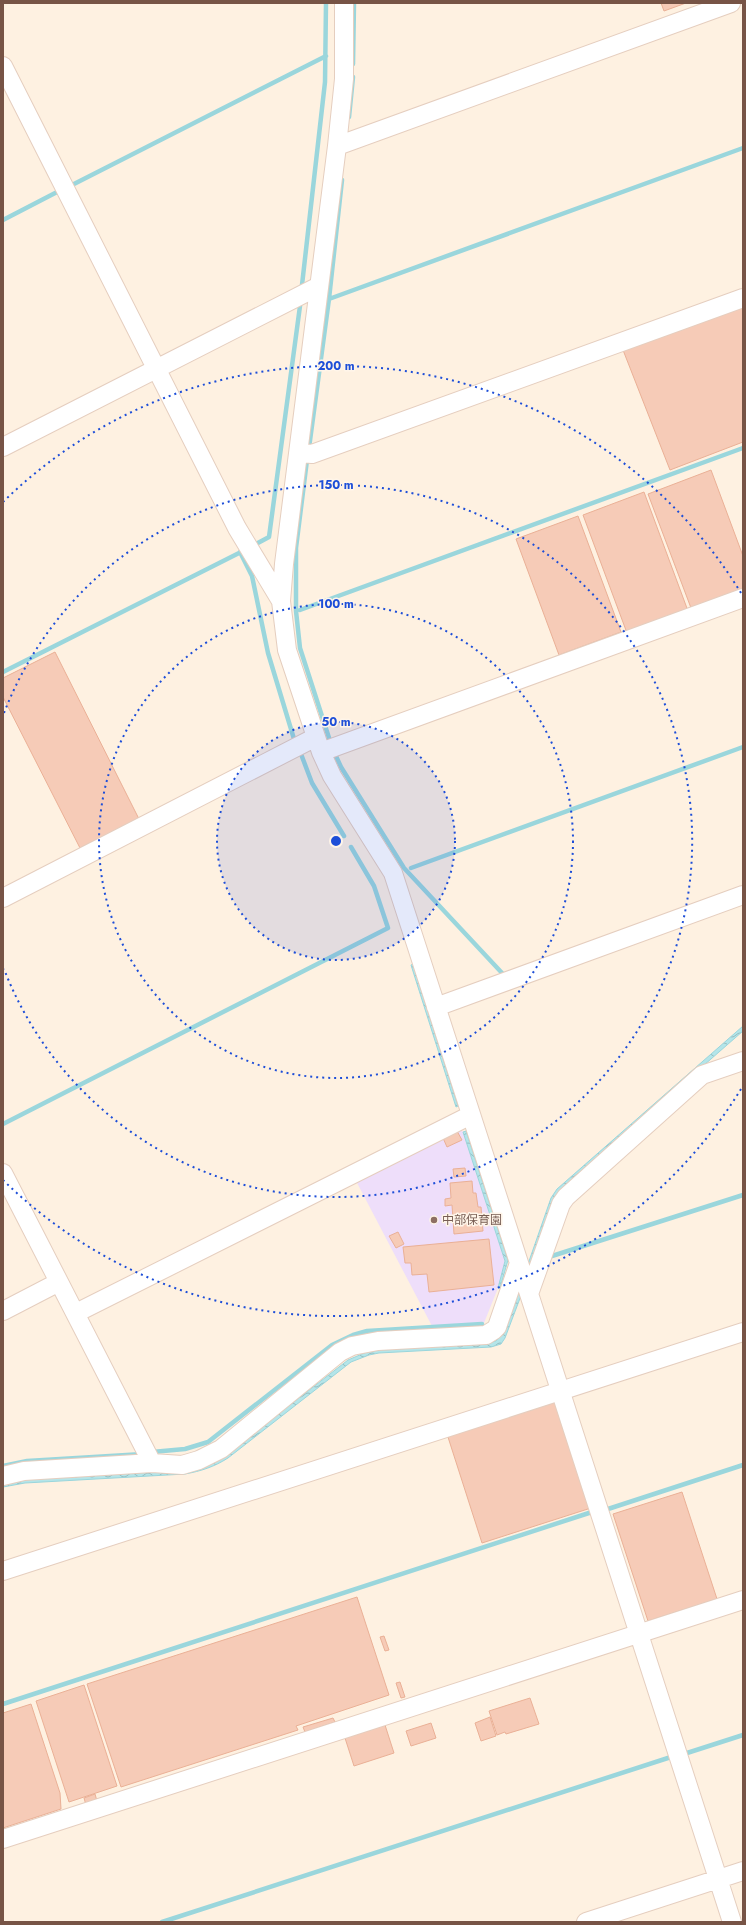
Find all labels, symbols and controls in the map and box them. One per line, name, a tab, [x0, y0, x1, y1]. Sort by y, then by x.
text: 200 m	[317, 357, 355, 375]
text: 150 m	[318, 476, 354, 494]
text: 100 m	[318, 595, 354, 613]
text: 50 m	[321, 713, 351, 731]
centre of rings	[329, 834, 343, 848]
place label: 中部保育園	[442, 1211, 502, 1229]
marker: 中部保育園	[429, 1215, 439, 1225]

